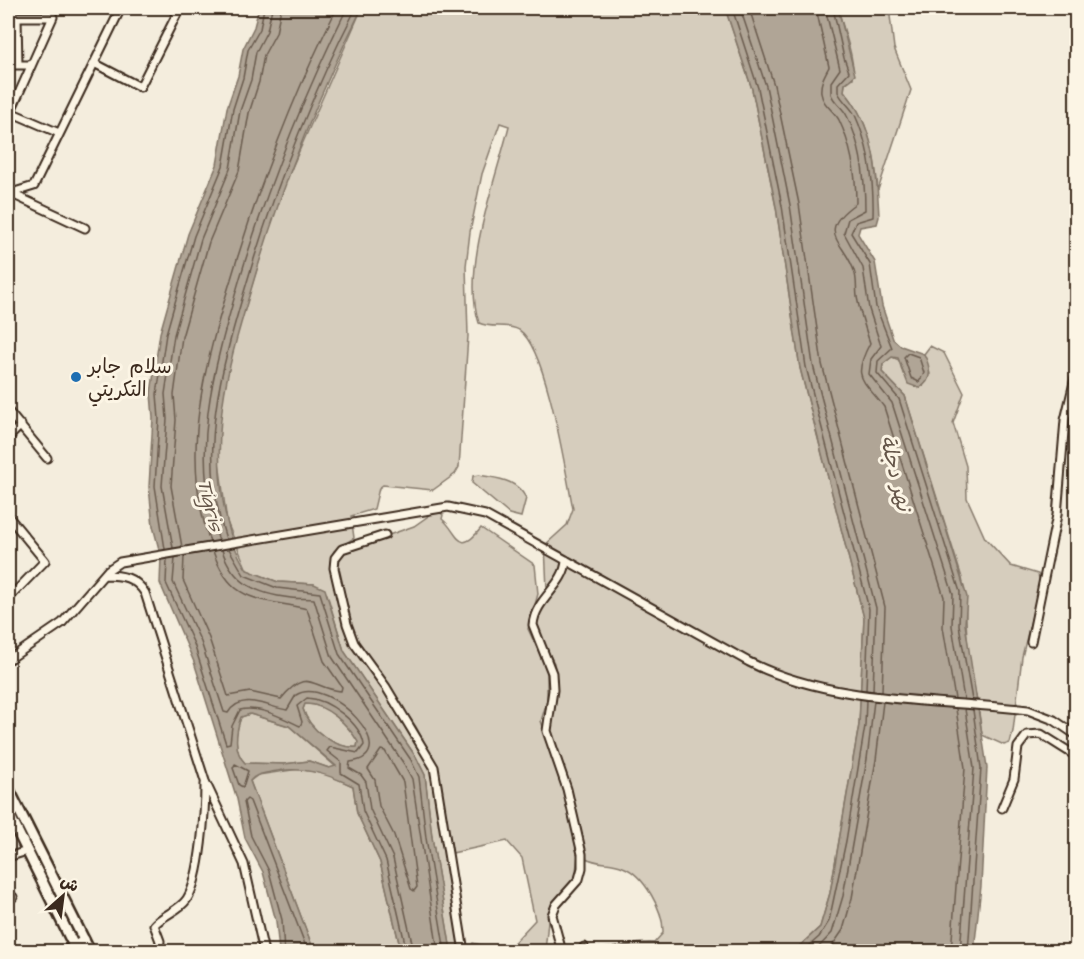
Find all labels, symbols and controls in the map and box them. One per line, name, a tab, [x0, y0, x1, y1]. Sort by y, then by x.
place label: سلام جابر التكريتي	[86, 353, 172, 407]
marker: سلام جابر التكريتي	[69, 370, 83, 384]
water label: نهر دجلة	[873, 433, 919, 516]
water label: Tigris	[189, 476, 231, 536]
north arrow	[33, 866, 93, 926]
text: ش	[57, 870, 83, 897]

